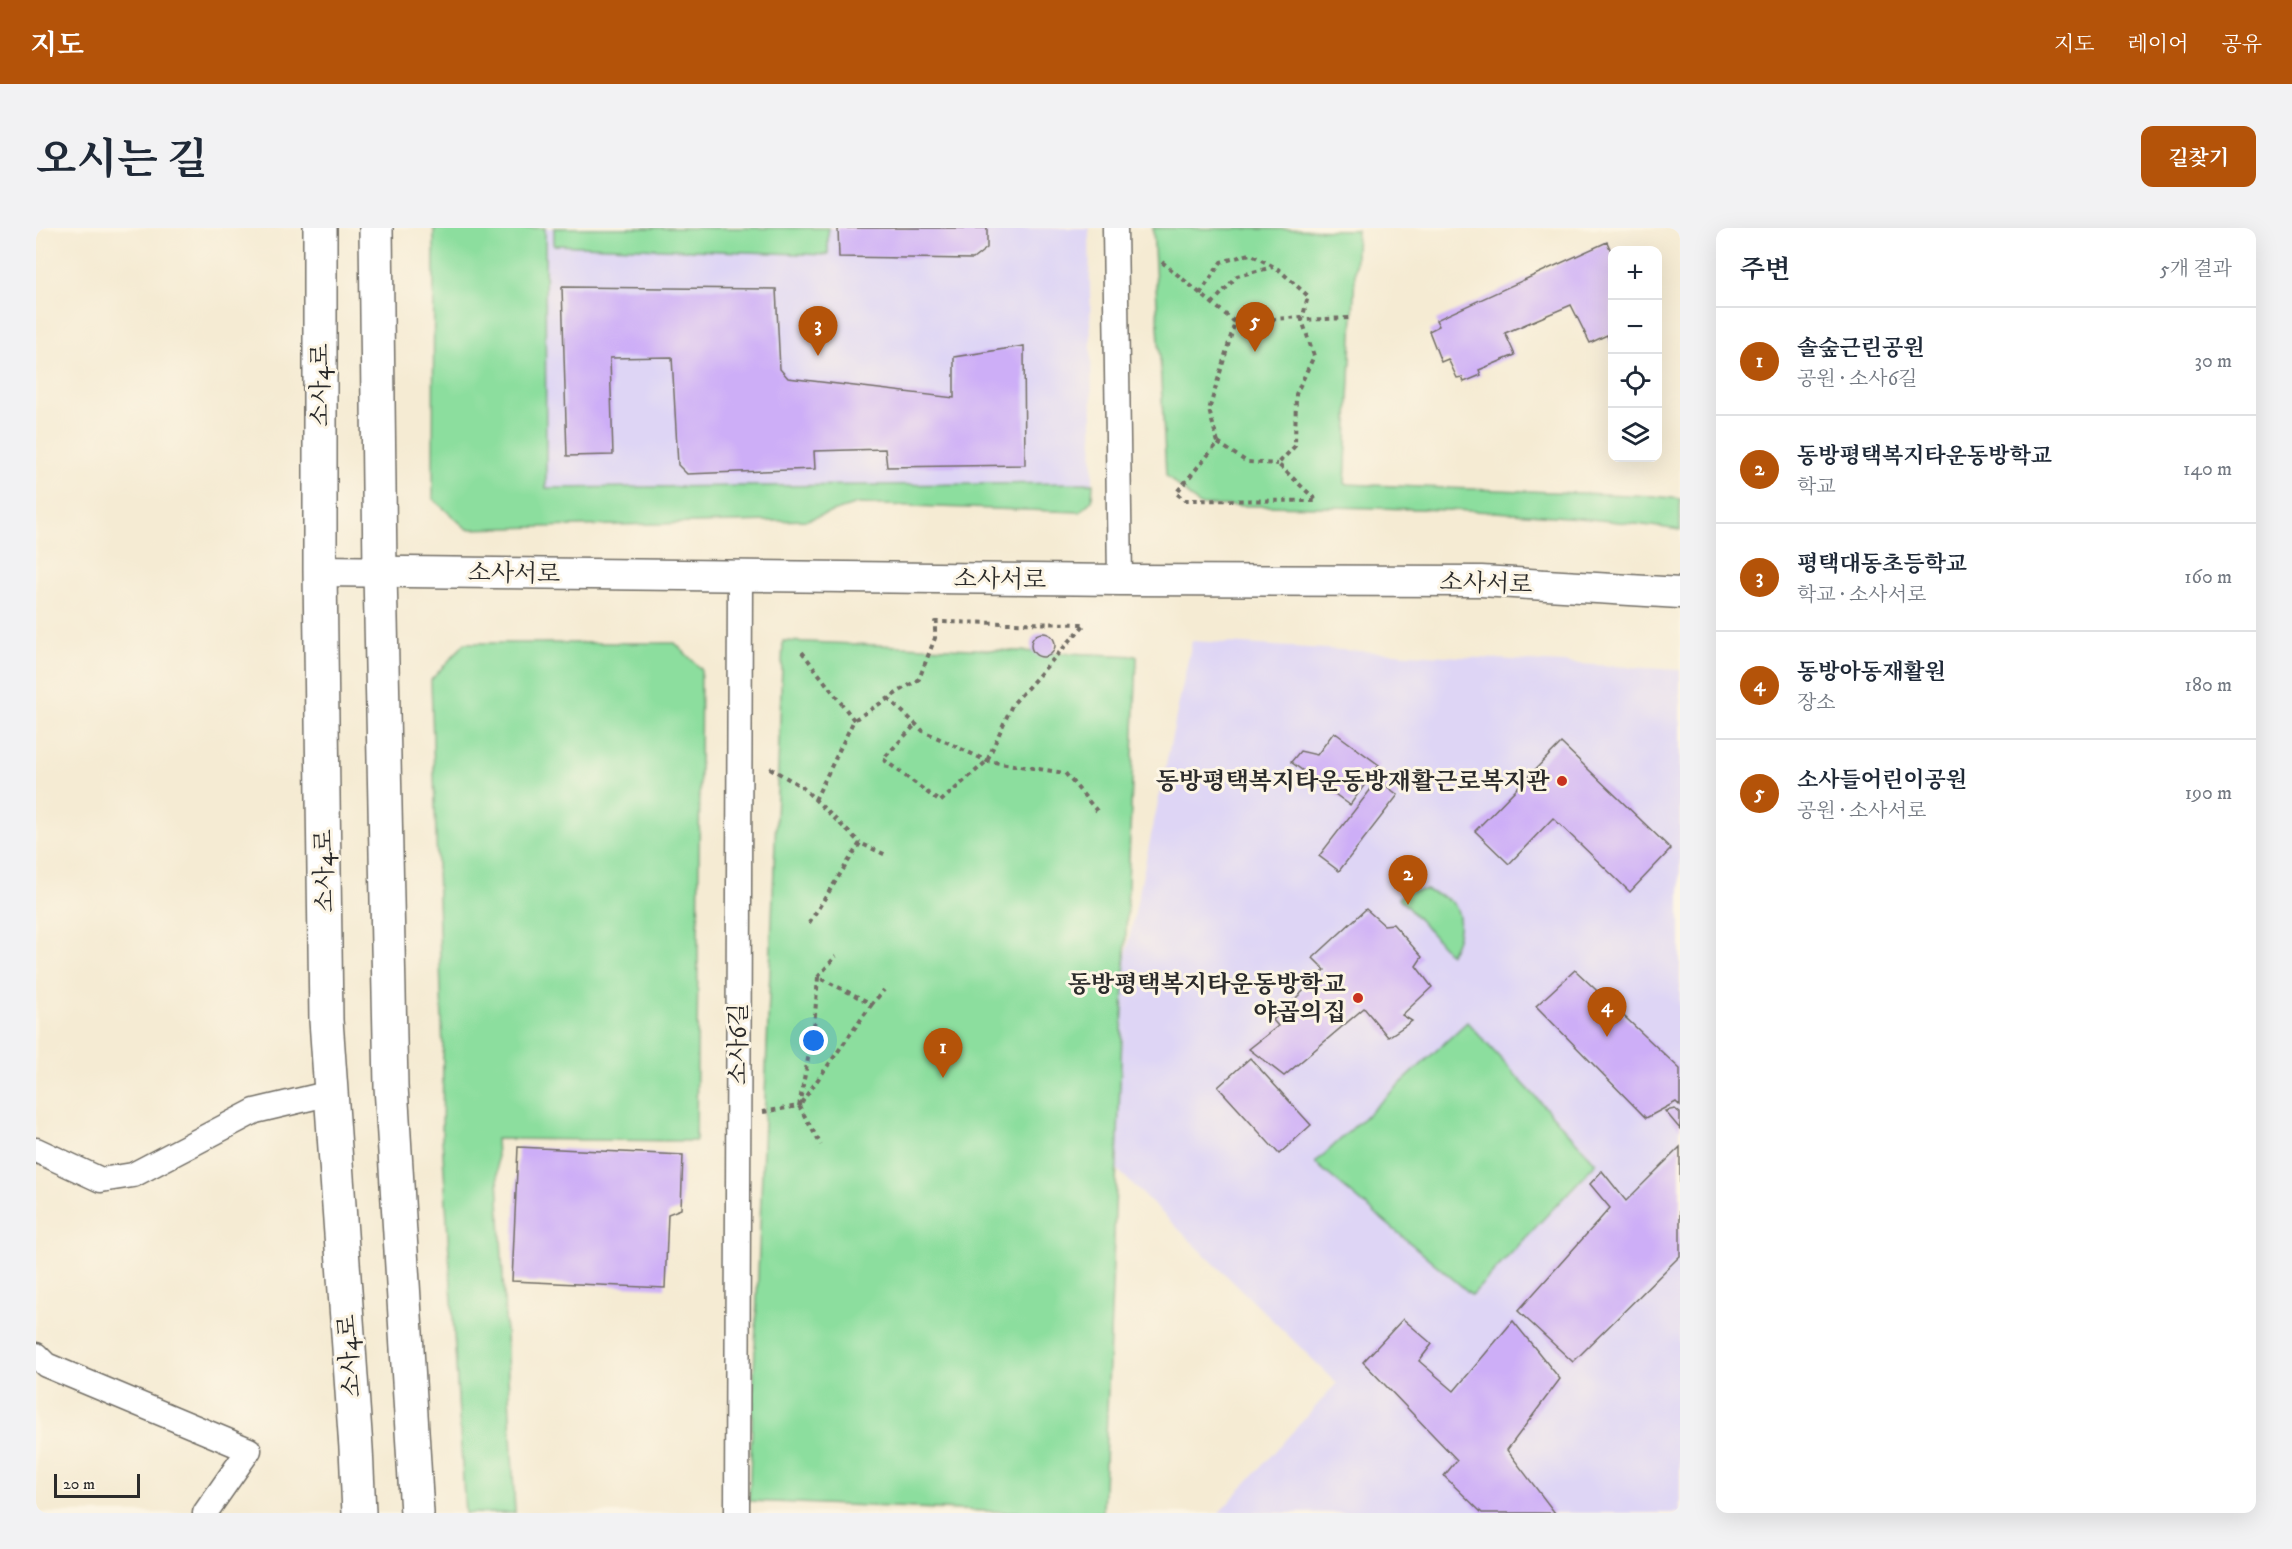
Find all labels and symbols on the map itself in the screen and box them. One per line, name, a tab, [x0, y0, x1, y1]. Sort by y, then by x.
pin: 5	[1236, 302, 1274, 352]
pin: 3	[798, 306, 838, 356]
street label: 소사4로	[306, 343, 336, 427]
street label: 소사서로	[467, 558, 561, 590]
street label: 소사서로	[953, 564, 1047, 596]
street label: 소사서로	[1439, 567, 1533, 601]
place label: 동방평택복지타운동방재활근로복지관	[1156, 767, 1550, 797]
marker: 동방평택복지타운동방재활근로복지관	[1555, 774, 1569, 788]
street label: 소사4로	[309, 829, 341, 913]
pin: 2	[1388, 856, 1428, 905]
place label: 동방평택복지타운동방학교 야곱의집	[1068, 970, 1346, 1028]
pin: 4	[1588, 988, 1626, 1037]
marker: 동방평택복지타운동방학교 야곱의집	[1351, 991, 1365, 1005]
street label: 소사6길	[724, 1003, 754, 1085]
your location	[799, 1026, 828, 1055]
pin: 1	[924, 1028, 962, 1078]
street label: 소사4로	[332, 1313, 368, 1399]
scale bar	[54, 1471, 140, 1498]

